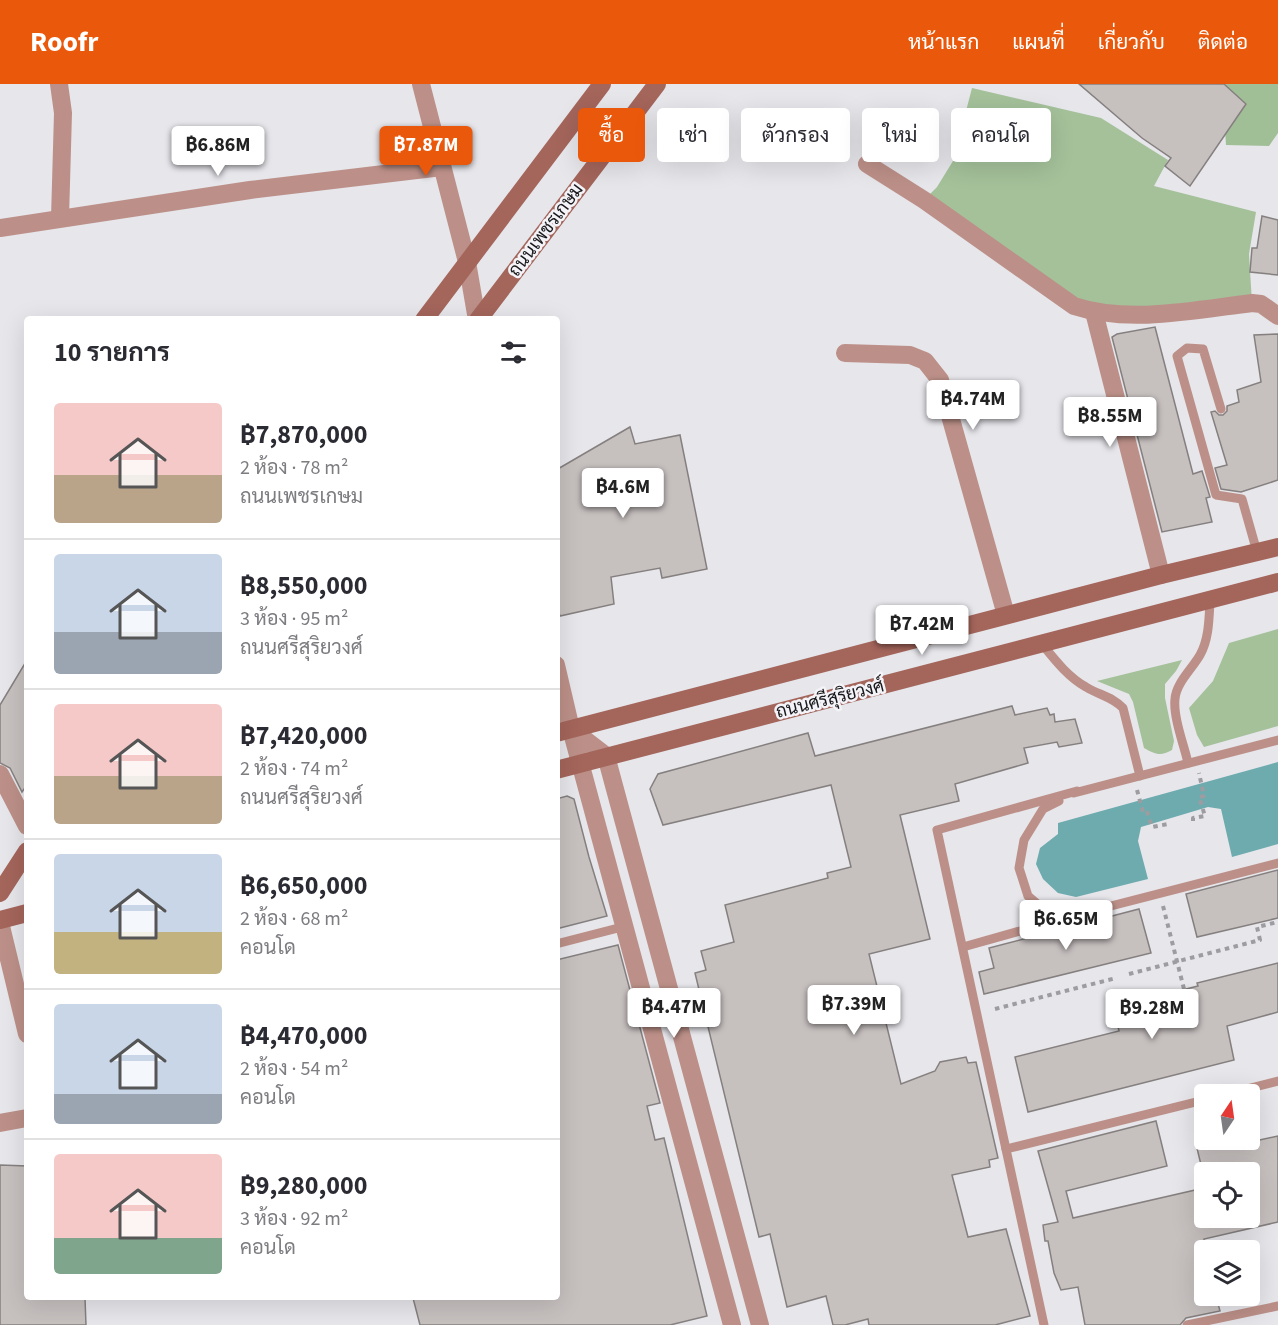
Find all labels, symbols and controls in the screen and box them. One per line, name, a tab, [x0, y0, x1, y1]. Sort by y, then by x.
text: Roofr	[30, 22, 99, 62]
text: หน้าแรก	[908, 27, 979, 57]
text: แผนที่	[1012, 27, 1065, 57]
text: เกี่ยวกับ	[1098, 27, 1165, 57]
text: ติดต่อ	[1198, 27, 1248, 57]
chip: ซื้อ	[578, 108, 645, 162]
chip: เช่า	[657, 108, 729, 162]
chip: ตัวกรอง	[741, 108, 850, 162]
chip: ใหม่	[862, 108, 939, 162]
chip: คอนโด	[951, 108, 1051, 162]
pin: ฿6.86M	[169, 126, 267, 177]
pin: ฿7.87M	[377, 126, 475, 177]
text: ฿6.86M	[186, 131, 250, 159]
text: ฿7.87M	[394, 131, 458, 159]
street label: ถนนเพชรเกษม	[503, 178, 589, 282]
text: 10 รายการ	[54, 334, 170, 371]
icon: filters	[497, 336, 530, 369]
pin: ฿4.74M	[924, 380, 1022, 431]
text: ฿4.74M	[941, 385, 1005, 413]
pin: ฿8.55M	[1061, 397, 1159, 448]
text: ฿8.55M	[1078, 402, 1142, 430]
text: ฿7,870,000	[240, 416, 367, 453]
icon: home	[102, 427, 174, 499]
text: 2 ห้อง · 78 m²	[240, 454, 348, 482]
pin: ฿4.6M	[581, 468, 665, 519]
text: ฿4.6M	[596, 473, 650, 501]
text: ถนนเพชรเกษม	[240, 483, 363, 511]
text: ฿8,550,000	[240, 567, 367, 604]
icon: home	[102, 578, 174, 650]
text: 3 ห้อง · 95 m²	[240, 605, 348, 633]
pin: ฿7.42M	[873, 605, 971, 656]
text: ฿7.42M	[890, 610, 954, 638]
text: ถนนศรีสุริยวงศ์	[240, 634, 363, 662]
street label: ถนนศรีสุริยวงศ์	[773, 673, 887, 725]
text: ฿7,420,000	[240, 717, 367, 754]
icon: home	[102, 728, 174, 800]
text: 2 ห้อง · 74 m²	[240, 755, 348, 783]
text: ถนนศรีสุริยวงศ์	[240, 784, 363, 812]
text: ฿6,650,000	[240, 867, 367, 904]
icon: home	[102, 878, 174, 950]
pin: ฿6.65M	[1017, 900, 1115, 951]
text: 2 ห้อง · 68 m²	[240, 905, 348, 933]
text: ฿6.65M	[1034, 905, 1098, 933]
text: คอนโด	[240, 934, 296, 962]
pin: ฿7.39M	[805, 985, 903, 1036]
pin: ฿4.47M	[625, 988, 723, 1039]
pin: ฿9.28M	[1103, 989, 1201, 1040]
text: ฿7.39M	[822, 990, 886, 1018]
text: ฿4.47M	[642, 993, 706, 1021]
text: ฿9.28M	[1120, 994, 1184, 1022]
text: ฿4,470,000	[240, 1017, 367, 1054]
icon: home	[102, 1028, 174, 1100]
text: 2 ห้อง · 54 m²	[240, 1055, 348, 1083]
text: คอนโด	[240, 1084, 296, 1112]
north arrow	[1194, 1084, 1260, 1150]
map controls	[1194, 1084, 1260, 1306]
button: locate	[1194, 1162, 1260, 1228]
text: ฿9,280,000	[240, 1167, 367, 1204]
icon: home	[102, 1178, 174, 1250]
text: 3 ห้อง · 92 m²	[240, 1205, 348, 1233]
text: คอนโด	[240, 1234, 296, 1262]
button: layers	[1194, 1240, 1260, 1306]

